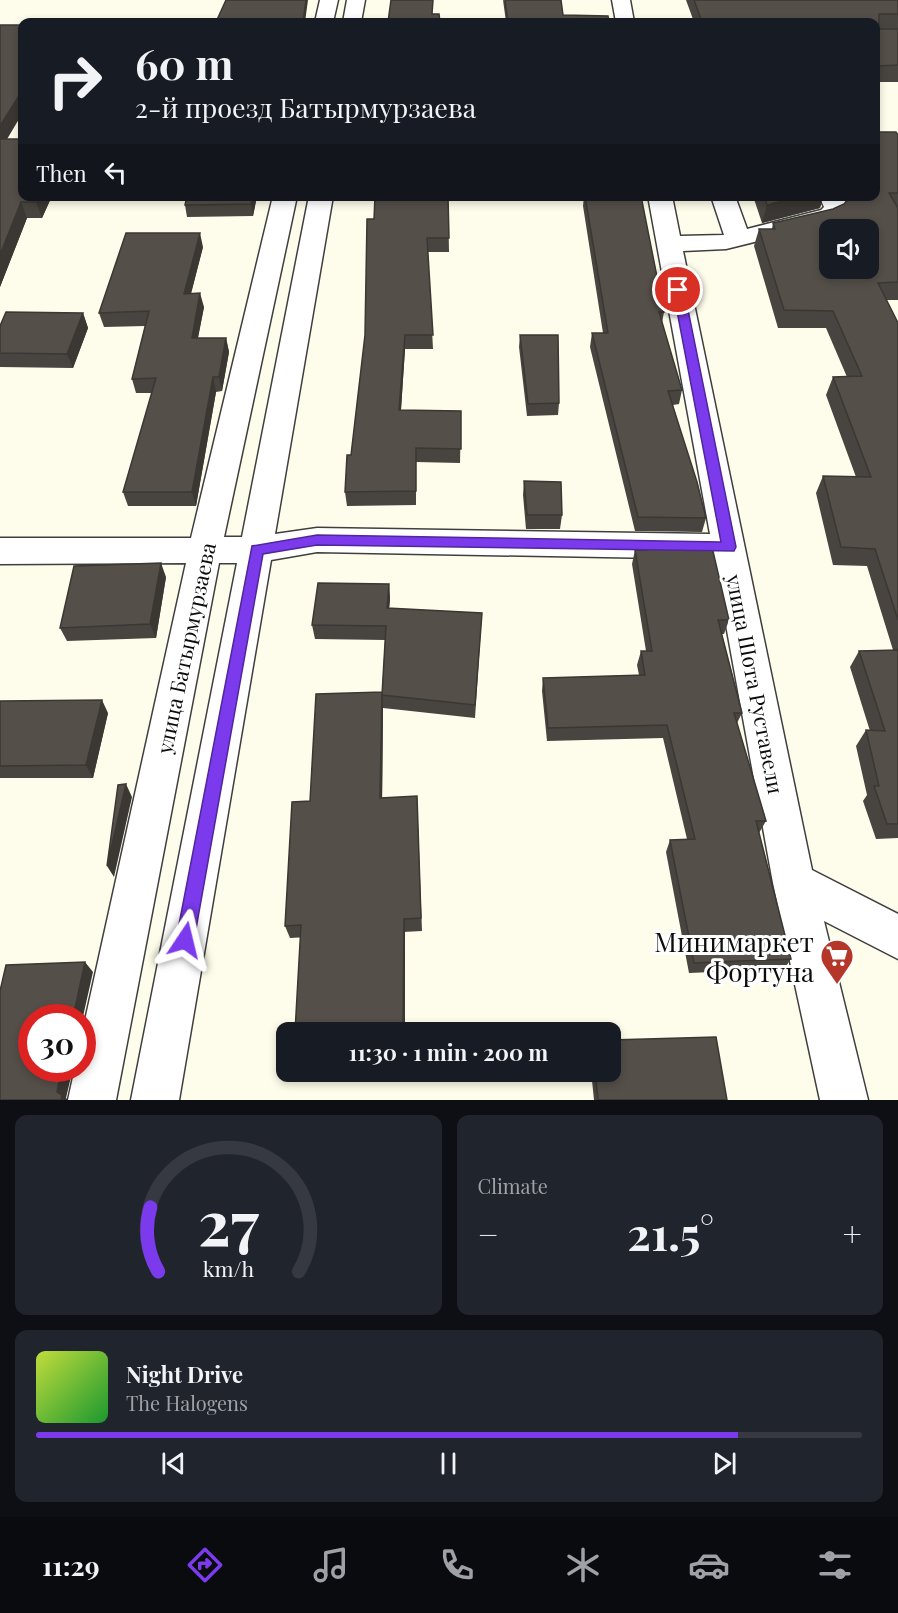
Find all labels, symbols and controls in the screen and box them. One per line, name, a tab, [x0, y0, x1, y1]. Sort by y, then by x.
text: 60 m	[135, 35, 233, 91]
icon: right	[36, 42, 114, 120]
text: 2-й проезд Батырмурзаева	[135, 89, 476, 125]
icon: left	[99, 156, 132, 189]
text: Then	[36, 158, 87, 188]
map controls	[819, 219, 879, 279]
button: sound	[819, 219, 879, 279]
pin	[652, 264, 703, 315]
icon: arrive	[661, 273, 694, 306]
street label: улица Батырмурзаева	[149, 539, 221, 757]
street label: улица Шота Руставели	[721, 571, 791, 796]
position arrow	[153, 908, 217, 972]
place label: Минимаркет Фортуна	[654, 924, 814, 989]
supermarket icon: Минимаркет Фортуна	[819, 938, 855, 985]
speed limit sign: 30	[18, 1004, 96, 1082]
text: 11:30 · 1 min · 200 m	[349, 1037, 548, 1067]
text: Climate	[478, 1172, 548, 1199]
text: 27	[198, 1178, 259, 1262]
text: 21.5°	[627, 1202, 714, 1262]
text: −	[478, 1211, 499, 1255]
text: +	[843, 1211, 862, 1255]
text: km/h	[203, 1254, 254, 1282]
text: Night Drive	[126, 1359, 243, 1389]
text: The Halogens	[126, 1389, 248, 1416]
icon: previous	[157, 1447, 190, 1480]
icon: pause	[432, 1447, 465, 1480]
icon: next	[708, 1447, 741, 1480]
icon: directions	[184, 1544, 226, 1586]
icon: music	[310, 1544, 352, 1586]
icon: phone	[436, 1544, 478, 1586]
icon: climate	[562, 1544, 604, 1586]
icon: car	[688, 1544, 730, 1586]
icon: filters	[814, 1544, 856, 1586]
text: 11:29	[42, 1547, 100, 1583]

